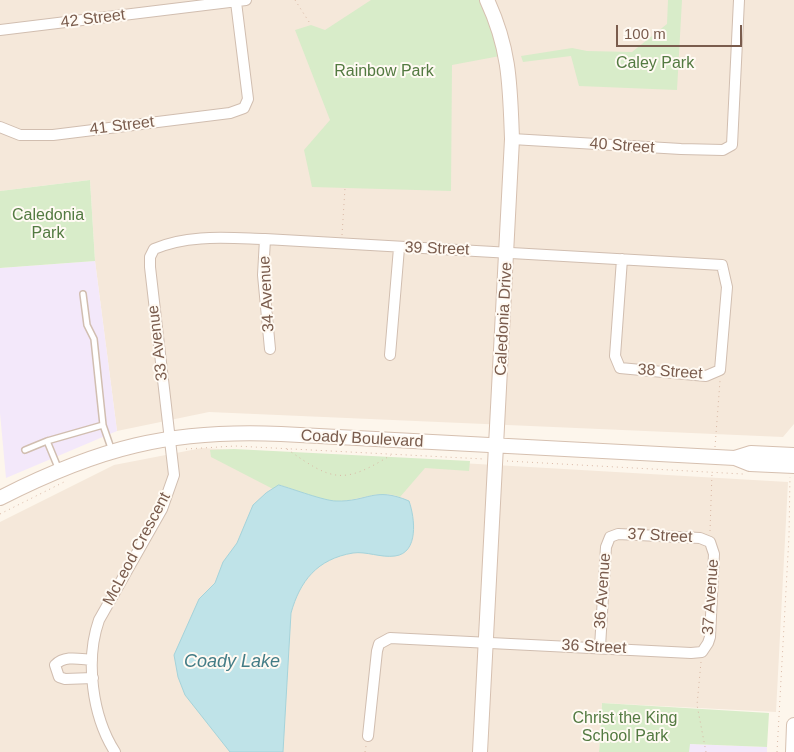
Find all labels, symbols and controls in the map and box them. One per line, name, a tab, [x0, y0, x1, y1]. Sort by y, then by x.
street label: 42 Street	[60, 6, 126, 32]
scale bar	[619, 15, 745, 47]
text: 100 m	[624, 25, 666, 42]
park label: Caley Park	[616, 54, 694, 74]
park label: Rainbow Park	[334, 62, 434, 82]
street label: 41 Street	[89, 113, 155, 139]
street label: 40 Street	[589, 134, 655, 158]
park label: Caledonia Park	[12, 206, 84, 244]
street label: 39 Street	[404, 238, 470, 260]
street label: 34 Avenue	[255, 255, 279, 333]
street label: Caledonia Drive	[491, 262, 517, 376]
street label: 33 Avenue	[144, 304, 172, 382]
street label: 38 Street	[637, 360, 703, 384]
street label: Coady Boulevard	[300, 426, 424, 452]
street label: McLeod Crescent	[99, 489, 175, 609]
street label: 37 Street	[627, 525, 693, 547]
street label: 36 Avenue	[591, 552, 615, 630]
street label: 37 Avenue	[699, 558, 723, 636]
street label: 36 Street	[561, 636, 627, 658]
water label: Coady Lake	[184, 651, 280, 673]
park label: Christ the King School Park	[573, 709, 677, 747]

